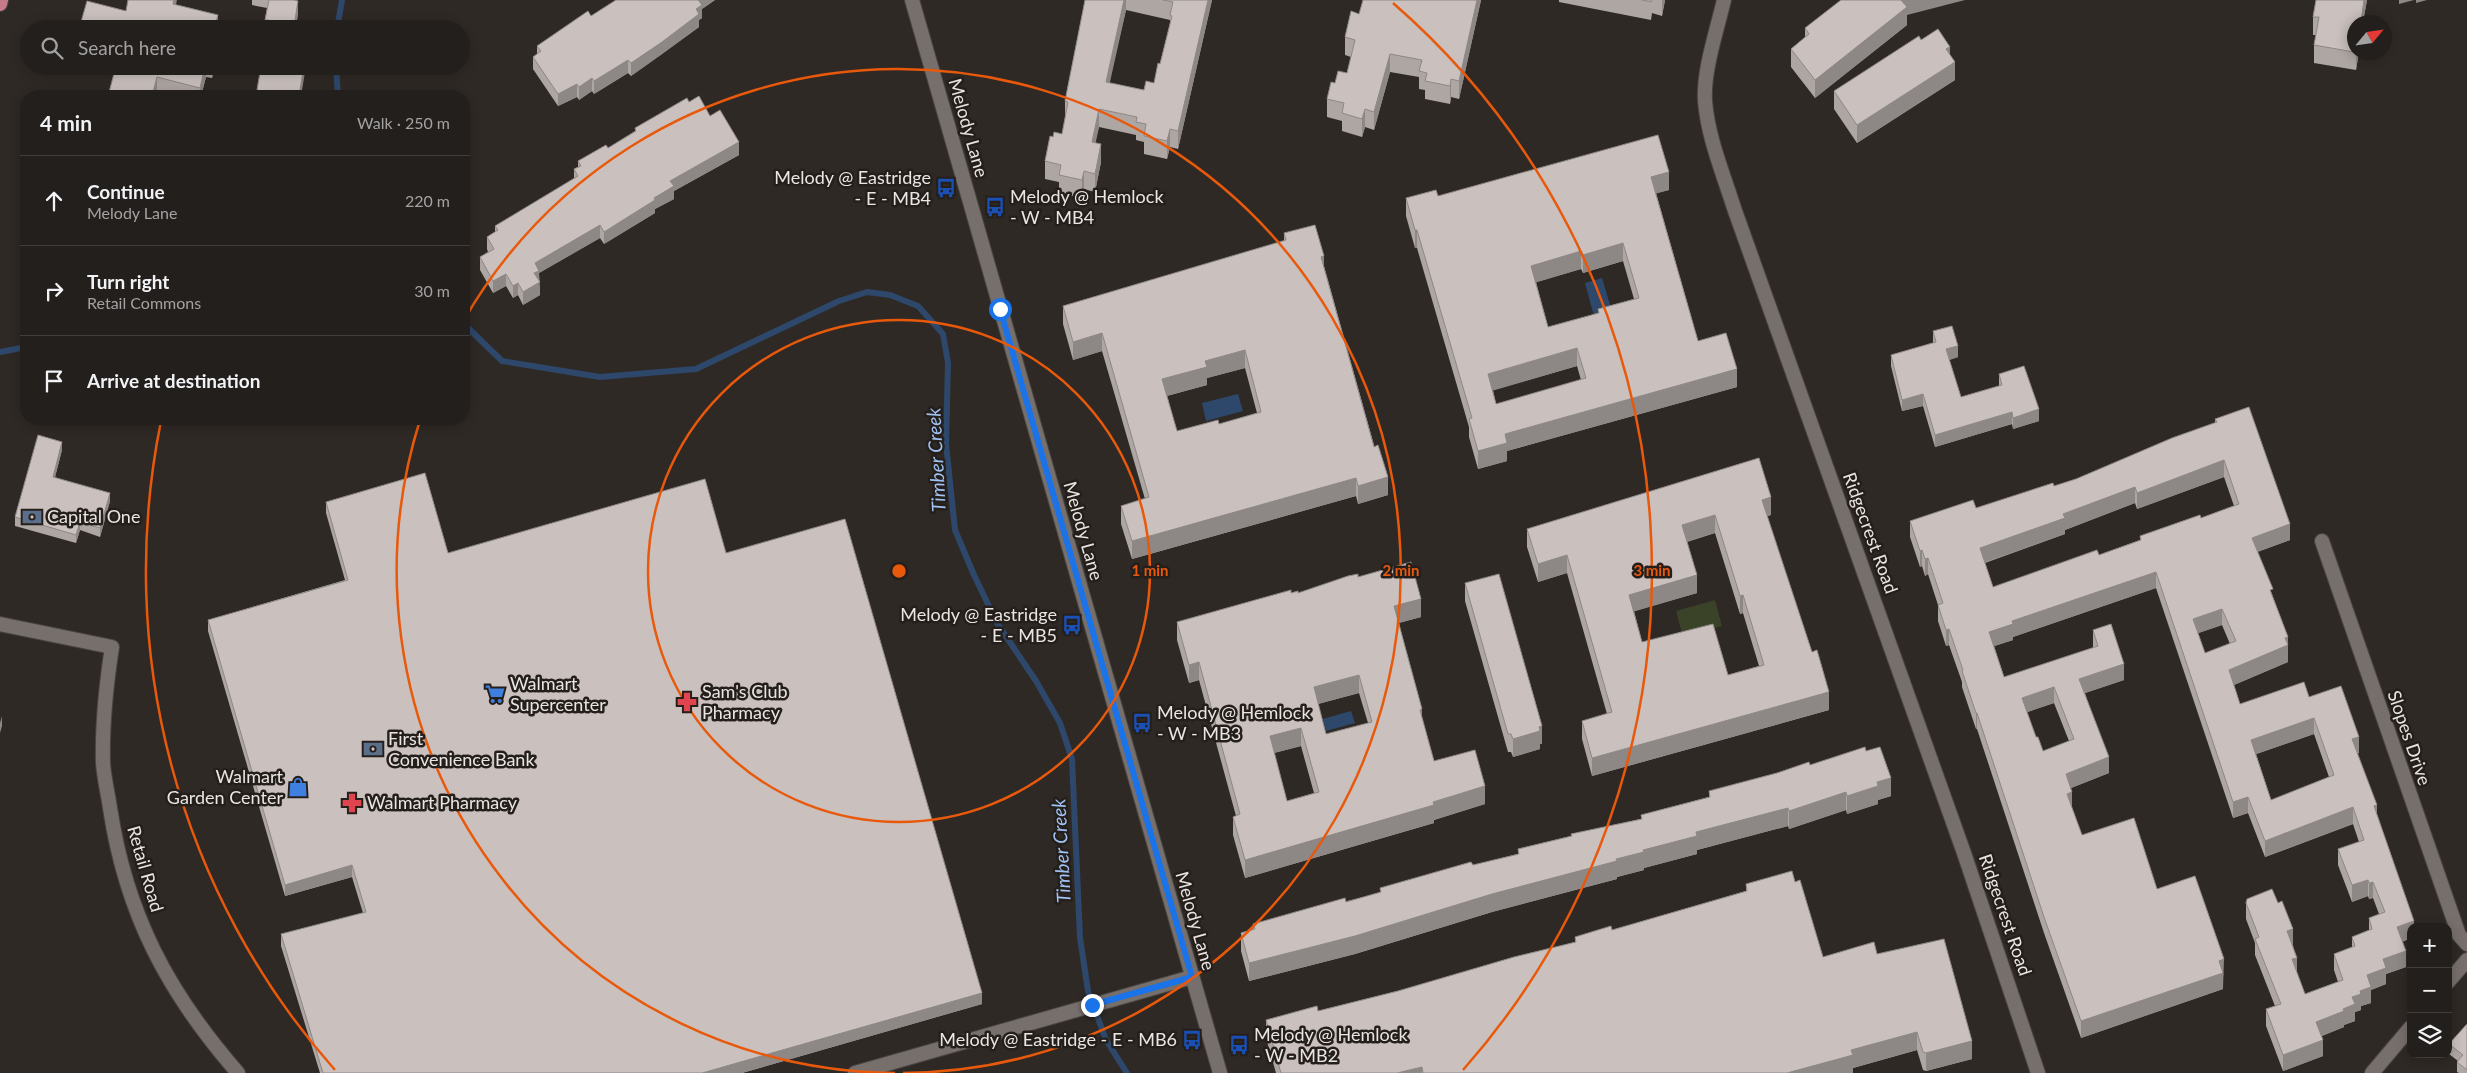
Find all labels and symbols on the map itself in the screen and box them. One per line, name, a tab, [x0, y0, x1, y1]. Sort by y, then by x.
north arrow	[2347, 15, 2392, 60]
street label: Melody Lane	[944, 76, 994, 180]
place label: Melody @ Eastridge - E - MB4	[774, 166, 931, 209]
bus stop icon: Melody @ Eastridge - E - MB4	[935, 177, 957, 199]
place label: Melody @ Hemlock - W - MB4	[1010, 185, 1164, 228]
bus stop icon: Melody @ Hemlock - W - MB4	[984, 196, 1006, 218]
route start	[989, 298, 1012, 321]
water label: Timber Creek	[921, 406, 950, 513]
street label: Ridgecrest Road	[1839, 469, 1903, 596]
street label: Melody Lane	[1059, 479, 1109, 583]
place label: Capital One	[47, 505, 140, 527]
bank icon: Capital One	[21, 506, 43, 528]
text: 1 min	[1131, 561, 1169, 579]
text: 2 min	[1382, 561, 1420, 579]
text: 3 min	[1633, 561, 1671, 579]
centre of rings	[890, 562, 908, 580]
place label: Melody @ Eastridge - E - MB5	[900, 603, 1057, 646]
bus stop icon: Melody @ Eastridge - E - MB5	[1061, 614, 1083, 636]
place label: Walmart Supercenter	[510, 672, 606, 715]
place label: Sam's Club Pharmacy	[702, 680, 788, 723]
supermarket icon: Walmart Supercenter	[484, 683, 506, 705]
street label: Slopes Drive	[2383, 687, 2436, 788]
pharmacy icon: Sam's Club Pharmacy	[676, 691, 698, 713]
place label: Melody @ Hemlock - W - MB3	[1157, 701, 1311, 744]
bus stop icon: Melody @ Hemlock - W - MB3	[1131, 712, 1153, 734]
place label: First Convenience Bank	[388, 727, 535, 770]
bank icon: First Convenience Bank	[362, 738, 384, 760]
place label: Walmart Garden Center	[167, 765, 284, 808]
shop icon: Walmart Garden Center	[287, 776, 309, 798]
place label: Walmart Pharmacy	[367, 791, 518, 813]
pharmacy icon: Walmart Pharmacy	[341, 792, 363, 814]
water label: Timber Creek	[1046, 797, 1075, 904]
street label: Retail Road	[123, 823, 169, 914]
street label: Ridgecrest Road	[1975, 851, 2037, 978]
street label: Melody Lane	[1171, 869, 1221, 973]
route end	[1081, 994, 1104, 1017]
place label: Melody @ Hemlock - W - MB2	[1254, 1023, 1408, 1066]
place label: Melody @ Eastridge - E - MB6	[939, 1028, 1177, 1050]
bus stop icon: Melody @ Eastridge - E - MB6	[1181, 1029, 1203, 1051]
bus stop icon: Melody @ Hemlock - W - MB2	[1228, 1034, 1250, 1056]

